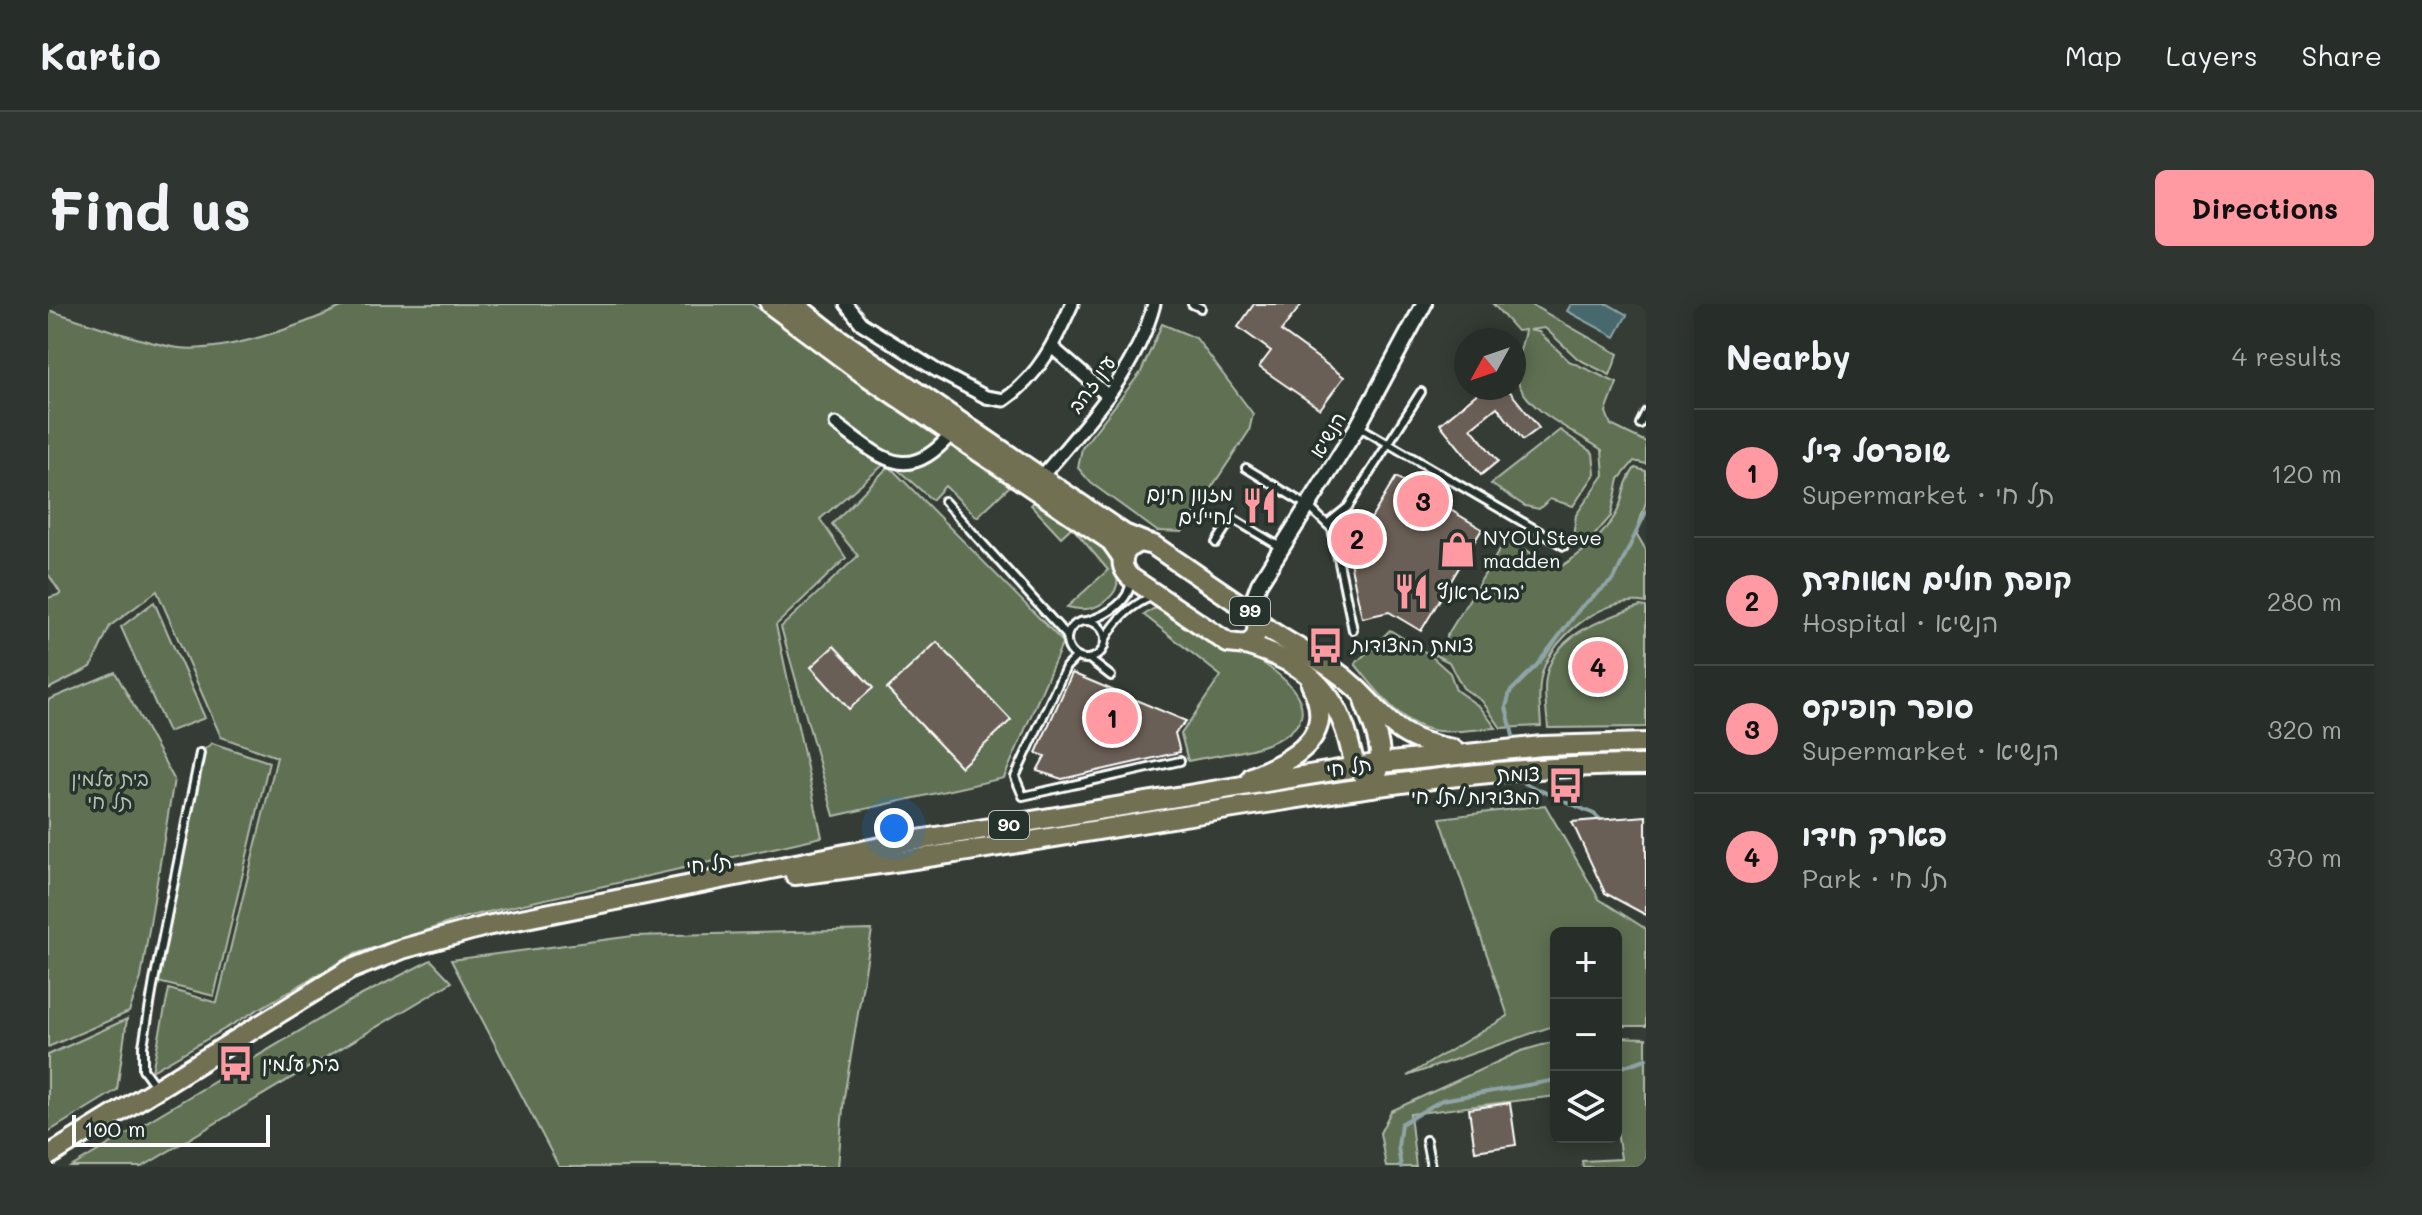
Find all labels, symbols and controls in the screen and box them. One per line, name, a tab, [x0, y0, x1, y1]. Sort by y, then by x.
text: Kartio	[40, 30, 161, 80]
text: Map	[2065, 37, 2122, 73]
text: Layers	[2166, 37, 2258, 73]
text: Share	[2302, 37, 2382, 73]
button: Directions	[2155, 170, 2374, 246]
text: Find us	[48, 172, 251, 245]
north arrow	[1454, 328, 1526, 400]
text: Nearby	[1726, 334, 1851, 379]
text: 4 results	[2232, 339, 2342, 373]
street label: עין זהב	[1062, 349, 1121, 417]
street label: הנשיא	[1303, 407, 1351, 462]
text: שופרסל דיל	[1802, 430, 1950, 470]
text: 1	[1746, 456, 1758, 490]
text: 120 m	[2271, 456, 2342, 490]
pin: 3	[1397, 471, 1449, 531]
text: Supermarket · תל חי	[1802, 477, 2055, 511]
place label: מזנון חינם לחיילים	[1147, 480, 1234, 529]
restaurant icon: מזנון חינם לחיילים	[1240, 487, 1278, 525]
pin: 2	[1331, 509, 1383, 569]
place label: NYOU Steve madden	[1483, 524, 1602, 573]
shop icon: NYOU Steve madden	[1438, 531, 1476, 569]
text: קופת חולים מאוחדת	[1802, 558, 2072, 598]
restaurant icon: בורגראנץ'	[1392, 573, 1430, 611]
place label: בורגראנץ'	[1437, 578, 1524, 604]
text: 2	[1745, 584, 1759, 618]
text: 280 m	[2267, 584, 2342, 618]
road number: 99	[1230, 597, 1270, 625]
text: Hospital · הנשיא	[1802, 605, 1999, 639]
bus stop icon: צומת המצודות	[1306, 626, 1344, 664]
place label: צומת המצודות	[1350, 631, 1474, 657]
pin: 4	[1572, 637, 1624, 697]
text: סופר קופיקס	[1802, 686, 1974, 726]
pin: 1	[1086, 688, 1138, 748]
text: 3	[1744, 712, 1760, 746]
text: 320 m	[2267, 712, 2342, 746]
text: Supermarket · הנשיא	[1802, 733, 2059, 767]
street label: תל חי	[1324, 750, 1373, 782]
place label: צומת המצודות/תל חי	[1411, 760, 1540, 809]
park label: בית עלמין תל חי	[71, 765, 149, 814]
bus stop icon: צומת המצודות/תל חי	[1547, 767, 1585, 805]
your location	[874, 808, 914, 848]
road number: 90	[989, 811, 1029, 839]
text: פארק חידו	[1802, 814, 1947, 854]
text: 4	[1744, 840, 1760, 874]
text: 370 m	[2267, 840, 2342, 874]
street label: תל חי	[685, 847, 733, 879]
text: Park · תל חי	[1802, 861, 1948, 895]
map controls	[1550, 927, 1622, 1143]
button: +	[1550, 927, 1622, 999]
button: −	[1550, 999, 1622, 1071]
bus stop icon: בית עלמין	[217, 1045, 255, 1083]
place label: בית עלמין	[262, 1050, 339, 1077]
button: layers	[1550, 1071, 1622, 1143]
scale bar	[72, 1111, 270, 1147]
text: 100 m	[84, 1114, 146, 1143]

